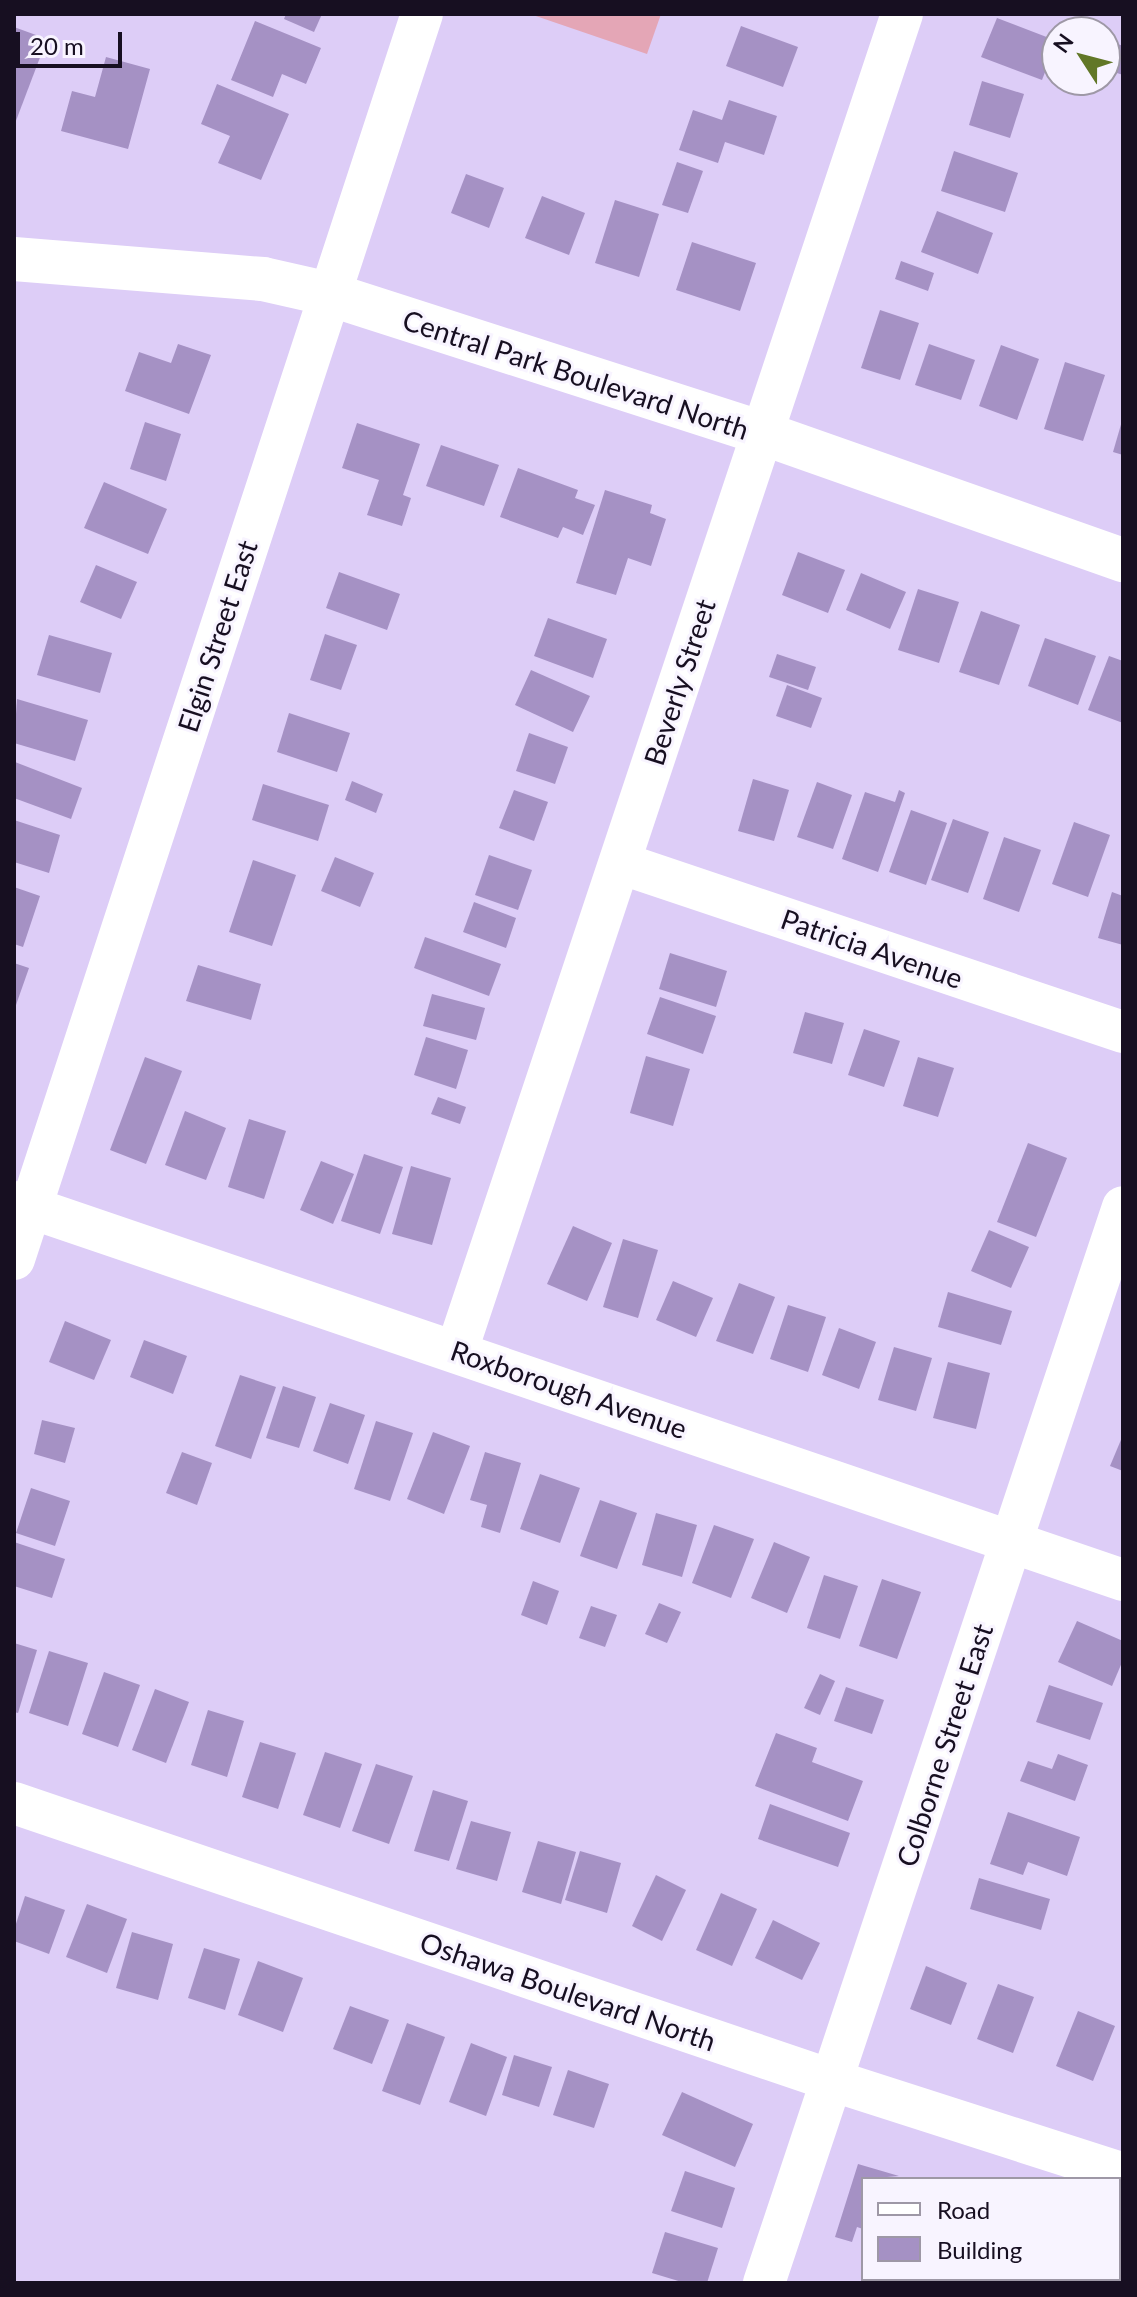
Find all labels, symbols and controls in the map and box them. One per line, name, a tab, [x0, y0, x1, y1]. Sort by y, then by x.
scale bar	[20, 16, 126, 66]
north arrow	[1041, 16, 1121, 96]
text: N	[1047, 28, 1079, 58]
text: 20 m	[30, 31, 84, 60]
street label: Central Park Boulevard North	[399, 302, 753, 446]
street label: Elgin Street East	[170, 536, 264, 736]
street label: Beverly Street	[636, 594, 722, 770]
street label: Patricia Avenue	[776, 901, 968, 995]
street label: Roxborough Avenue	[446, 1333, 692, 1445]
street label: Colborne Street East	[889, 1619, 999, 1871]
street label: Oshawa Boulevard North	[416, 1925, 720, 2057]
legend	[861, 2177, 1121, 2281]
text: Road	[937, 2195, 990, 2224]
text: Building	[937, 2235, 1022, 2264]

